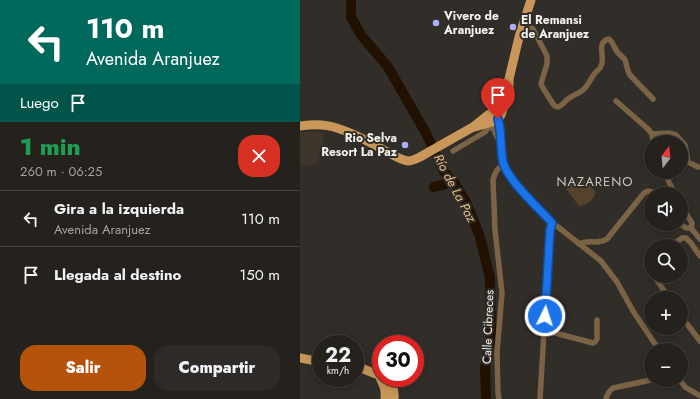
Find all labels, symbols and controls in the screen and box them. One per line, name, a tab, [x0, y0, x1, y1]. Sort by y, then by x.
place label: Vivero de Aranjuez	[443, 7, 499, 39]
text: 110 m	[86, 8, 164, 49]
place label: El Remansi de Aranjuez	[521, 11, 590, 43]
icon: left	[20, 16, 72, 68]
marker: Vivero de Aranjuez	[431, 18, 441, 28]
marker: El Remansi de Aranjuez	[508, 22, 518, 32]
text: Avenida Aranjuez	[86, 46, 220, 72]
pin	[481, 78, 515, 119]
icon: arrive	[487, 84, 509, 106]
text: Luego	[20, 92, 59, 114]
icon: arrive	[67, 92, 89, 114]
text: 1 min	[20, 129, 81, 164]
place label: Rio Selva Resort La Paz	[321, 129, 398, 161]
button: close	[238, 135, 280, 177]
north arrow	[644, 135, 688, 179]
map controls	[644, 135, 688, 387]
marker: Rio Selva Resort La Paz	[400, 140, 410, 150]
water label: Río de La Paz	[429, 150, 482, 227]
text: 260 m · 06:25	[20, 162, 102, 181]
district label: NAZARENO	[556, 172, 634, 191]
button: sound	[644, 187, 688, 231]
text: Gira a la izquierda	[54, 198, 184, 220]
icon: left	[20, 208, 42, 230]
text: 110 m	[241, 208, 280, 230]
text: Avenida Aranjuez	[54, 220, 151, 239]
button: search	[644, 239, 688, 283]
icon: arrive	[20, 264, 42, 286]
text: Llegada al destino	[54, 264, 181, 286]
text: 150 m	[240, 264, 280, 286]
street label: Calle Cibreces	[478, 289, 498, 364]
button: +	[644, 291, 688, 335]
position arrow	[524, 295, 566, 337]
speed limit sign: 30	[372, 335, 424, 387]
text: 22	[325, 341, 351, 370]
button: −	[644, 343, 688, 387]
button: Salir	[20, 345, 146, 391]
button: Compartir	[154, 345, 280, 391]
text: km/h	[327, 363, 349, 378]

